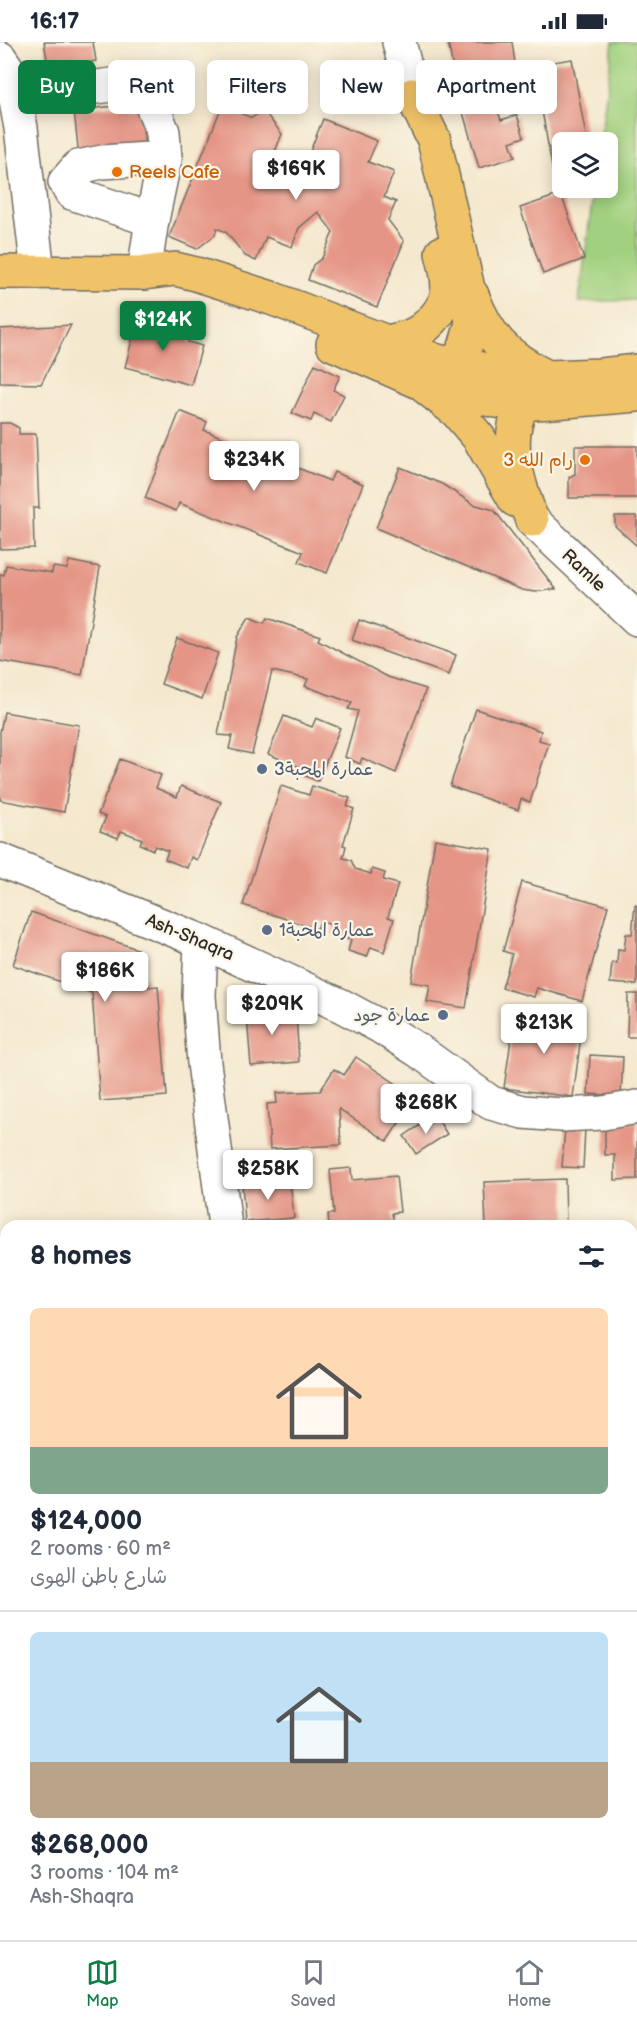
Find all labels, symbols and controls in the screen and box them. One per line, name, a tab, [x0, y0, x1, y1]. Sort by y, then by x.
text: 16:17	[30, 8, 79, 35]
chip: Buy	[18, 60, 96, 114]
chip: Rent	[108, 60, 195, 114]
chip: Filters	[207, 60, 308, 114]
chip: New	[320, 60, 404, 114]
chip: Apartment	[416, 60, 557, 114]
map controls	[552, 132, 618, 198]
button: layers	[552, 132, 618, 198]
pin: $169K	[254, 150, 338, 201]
text: $169K	[266, 157, 326, 181]
place label: Reels Cafe	[129, 162, 220, 183]
marker: Reels Cafe	[110, 165, 124, 179]
pin: $124K	[121, 301, 205, 352]
text: $124K	[134, 308, 192, 332]
pin: $234K	[212, 441, 296, 492]
text: $234K	[223, 448, 285, 472]
place label: 3 رام الله	[503, 450, 573, 474]
marker: 3 رام الله	[578, 453, 592, 467]
street label: Ramle	[557, 545, 610, 596]
place label: عمارة المحبة3	[274, 759, 374, 780]
marker: عمارة المحبة3	[255, 762, 269, 776]
street label: Ash-Shaqra	[143, 909, 237, 965]
place label: عمارة المحبة1	[279, 920, 375, 941]
marker: عمارة المحبة1	[260, 923, 274, 937]
pin: $186K	[63, 952, 147, 1003]
text: $186K	[75, 959, 135, 983]
pin: $209K	[230, 985, 314, 1036]
text: $209K	[241, 992, 303, 1016]
pin: $213K	[502, 1004, 586, 1055]
place label: عمارة جود	[353, 1005, 431, 1026]
marker: عمارة جود	[436, 1008, 450, 1022]
text: $213K	[515, 1011, 573, 1035]
pin: $268K	[384, 1084, 468, 1135]
text: $268K	[395, 1091, 457, 1115]
pin: $258K	[226, 1150, 310, 1201]
text: $258K	[237, 1157, 299, 1181]
icon: filters	[575, 1240, 608, 1273]
text: 8 homes	[30, 1241, 132, 1272]
icon: home	[265, 1347, 373, 1455]
text: $124,000	[30, 1506, 142, 1537]
text: 2 rooms · 60 m²	[30, 1537, 171, 1561]
text: شارع باطن الهوى	[30, 1565, 167, 1589]
icon: home	[265, 1671, 373, 1779]
text: $268,000	[30, 1830, 148, 1861]
text: 3 rooms · 104 m²	[30, 1861, 179, 1885]
text: Ash-Shaqra	[30, 1885, 134, 1909]
tab: Map	[86, 1956, 119, 2011]
tab: Saved	[291, 1956, 336, 2011]
tab: Home	[508, 1956, 551, 2011]

